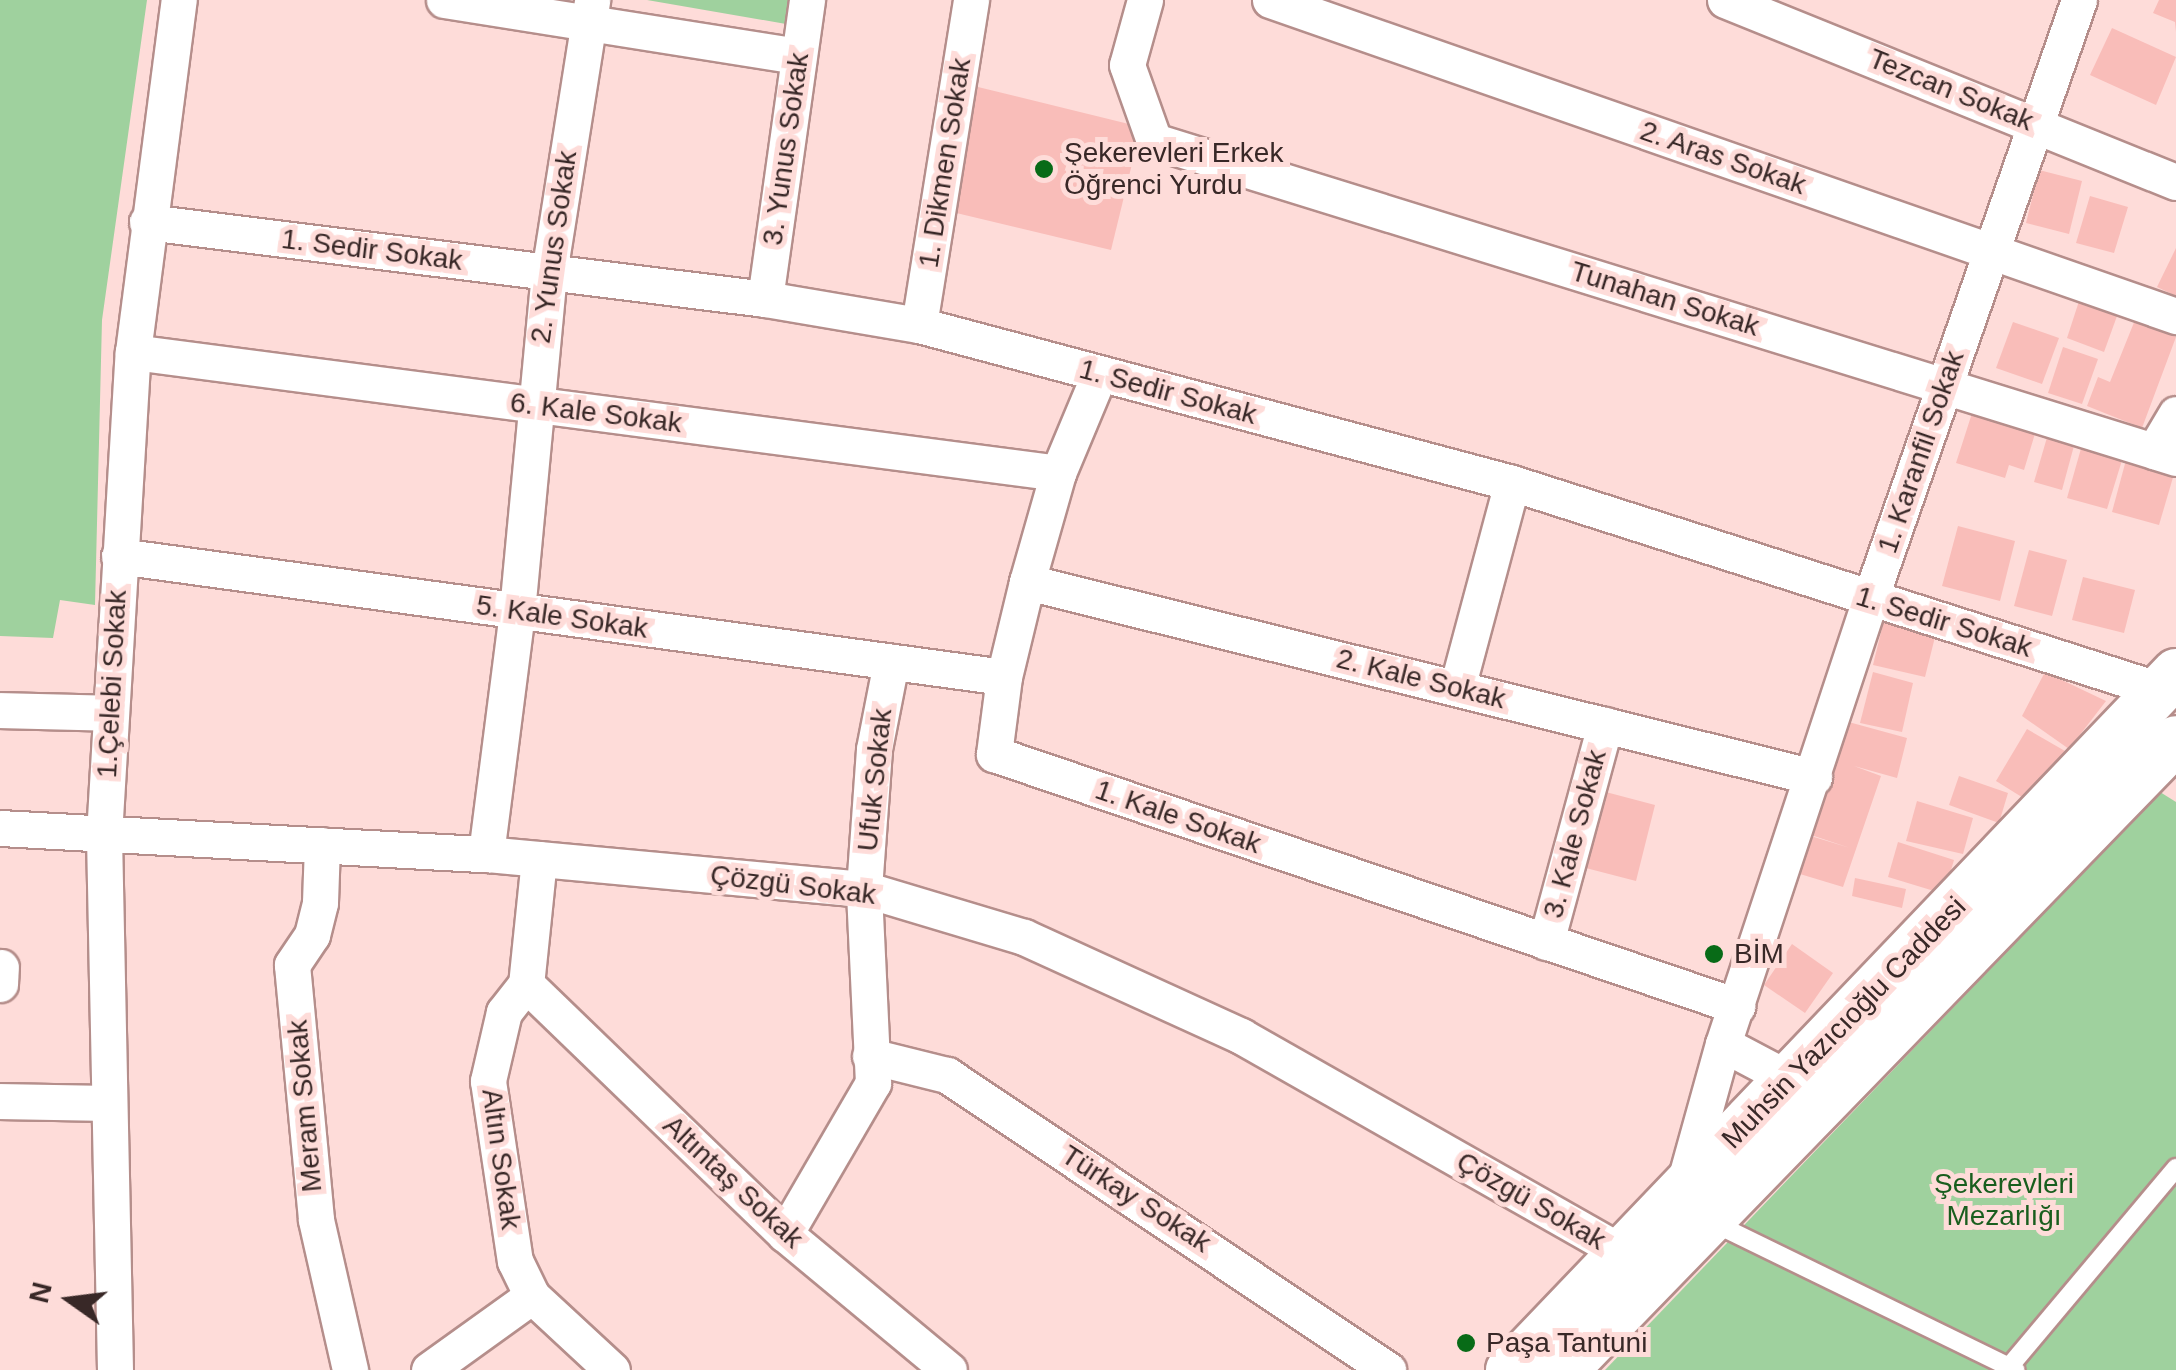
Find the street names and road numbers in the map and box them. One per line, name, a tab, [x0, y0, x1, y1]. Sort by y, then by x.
street label: Tezcan Sokak	[1864, 42, 2038, 138]
street label: 3. Yunus Sokak	[756, 50, 816, 248]
street label: 1. Dikmen Sokak	[912, 56, 978, 270]
street label: 2. Aras Sokak	[1635, 114, 1811, 202]
street label: 2. Yunus Sokak	[524, 148, 584, 346]
street label: 1. Sedir Sokak	[280, 222, 464, 278]
street label: Tunahan Sokak	[1567, 254, 1763, 344]
street label: 1. Karanfil Sokak	[1871, 346, 1971, 558]
street label: 1. Sedir Sokak	[1076, 352, 1260, 432]
street label: 6. Kale Sokak	[508, 386, 684, 440]
street label: 1. Sedir Sokak	[1852, 579, 2036, 665]
street label: 5. Kale Sokak	[474, 588, 650, 646]
street label: 1.Çelebi Sokak	[90, 589, 134, 779]
street label: 2. Kale Sokak	[1333, 642, 1509, 716]
street label: Ufuk Sokak	[851, 707, 899, 853]
street label: 3. Kale Sokak	[1536, 746, 1614, 922]
street label: 1. Kale Sokak	[1091, 773, 1265, 861]
street label: Çözgü Sokak	[708, 858, 878, 912]
street label: Muhsin Yazıcıoğlu Caddesi	[1715, 890, 1973, 1156]
street label: Meram Sokak	[281, 1019, 329, 1193]
street label: Altın Sokak	[475, 1087, 527, 1231]
street label: Altıntaş Sokak	[656, 1109, 810, 1255]
street label: Türkay Sokak	[1055, 1138, 1217, 1260]
street label: Çözgü Sokak	[1450, 1145, 1612, 1257]

